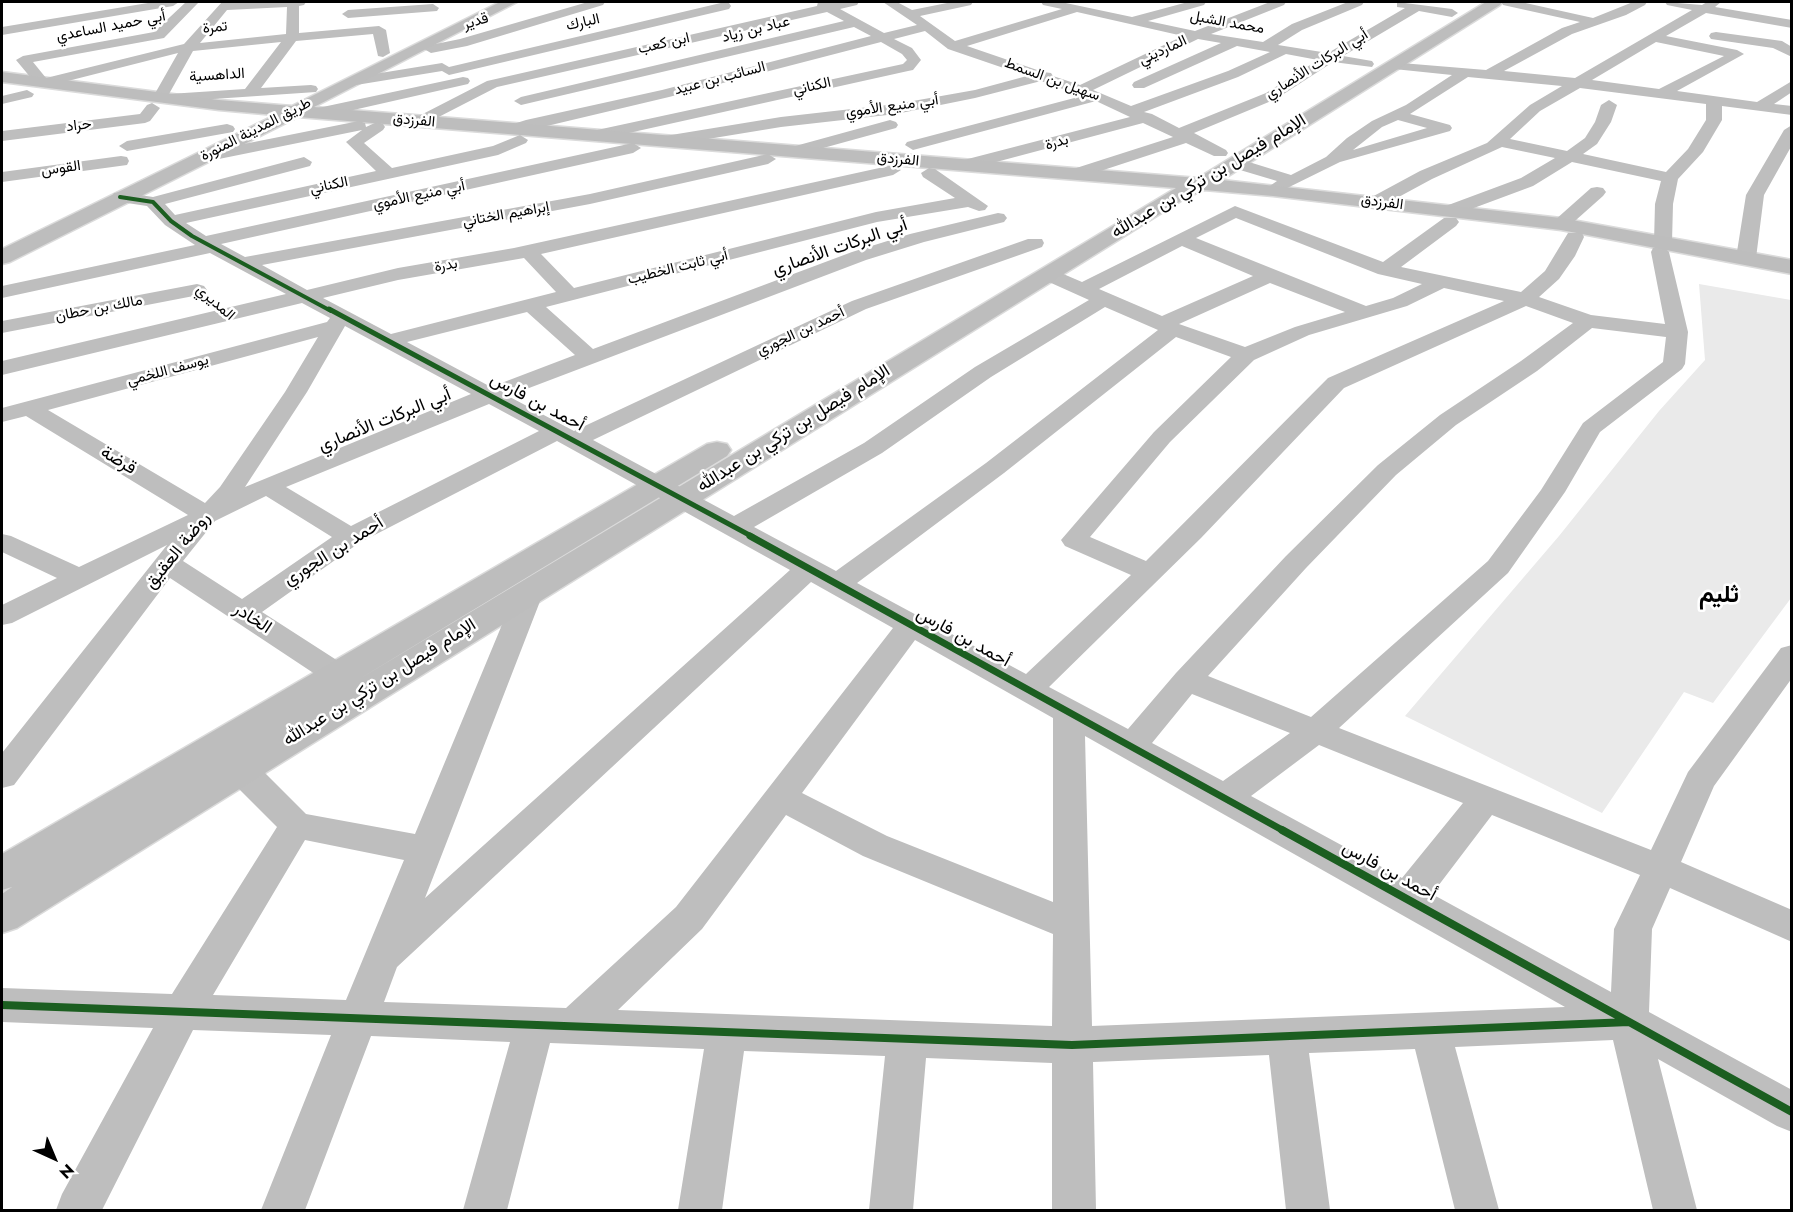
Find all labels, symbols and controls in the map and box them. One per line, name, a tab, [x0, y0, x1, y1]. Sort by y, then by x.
street label: أبي حميد الساعدي	[55, 8, 167, 46]
street label: محمد الشبل	[1189, 8, 1265, 38]
street label: قدير	[461, 10, 491, 34]
street label: البارك	[564, 10, 602, 36]
street label: عباد بن زياد	[720, 13, 792, 47]
street label: تمرة	[202, 18, 228, 38]
street label: أبي البركات الأنصاري	[1262, 26, 1372, 104]
street label: ابن كعب	[636, 29, 692, 59]
street label: المارديني	[1136, 32, 1190, 70]
street label: سهيل بن السمط	[1002, 54, 1102, 106]
street label: السائب بن عبيد	[672, 58, 768, 100]
street label: الداهسية	[189, 65, 245, 87]
street label: الكناني	[791, 74, 833, 100]
street label: أبي منيع الأموي	[844, 92, 940, 122]
street label: طريق المدينة المنورة	[198, 94, 314, 166]
street label: الفرزدق	[392, 110, 436, 132]
street label: الإمام فيصل بن تركي بن عبدالله	[1108, 110, 1310, 244]
street label: حراد	[65, 116, 93, 136]
street label: بدرة	[1043, 131, 1071, 155]
street label: الفرزدق	[876, 149, 920, 171]
street label: القوس	[40, 157, 82, 181]
street label: الكناني	[308, 173, 350, 199]
street label: أبي منيع الأموي	[371, 177, 467, 215]
street label: الفرزدق	[1360, 191, 1404, 215]
street label: إبراهيم الختاني	[461, 199, 551, 231]
street label: أبي البركات الأنصاري	[770, 215, 910, 281]
street label: أبي ثابت الخطيب	[626, 247, 730, 289]
street label: بدرة	[433, 255, 459, 277]
street label: المديري	[192, 281, 238, 325]
street label: مالك بن حطان	[54, 292, 144, 326]
street label: أحمد بن الجوري	[754, 304, 848, 360]
street label: يوسف اللخمي	[125, 351, 211, 391]
street label: الإمام فيصل بن تركي بن عبدالله	[693, 361, 895, 497]
street label: أحمد بن فارس	[486, 369, 588, 437]
street label: أبي البركات الأنصاري	[315, 384, 455, 458]
street label: قرضة	[96, 442, 140, 480]
street label: روضة العقيق	[140, 508, 216, 594]
street label: أحمد بن الجوري	[280, 513, 388, 591]
district label: ثليم	[1699, 582, 1739, 610]
street label: الخادر	[229, 599, 275, 639]
street label: أحمد بن فارس	[912, 603, 1014, 673]
street label: الإمام فيصل بن تركي بن عبدالله	[279, 615, 481, 751]
street label: أحمد بن فارس	[1338, 837, 1440, 907]
north arrow	[24, 1128, 84, 1188]
text: N	[54, 1159, 79, 1184]

